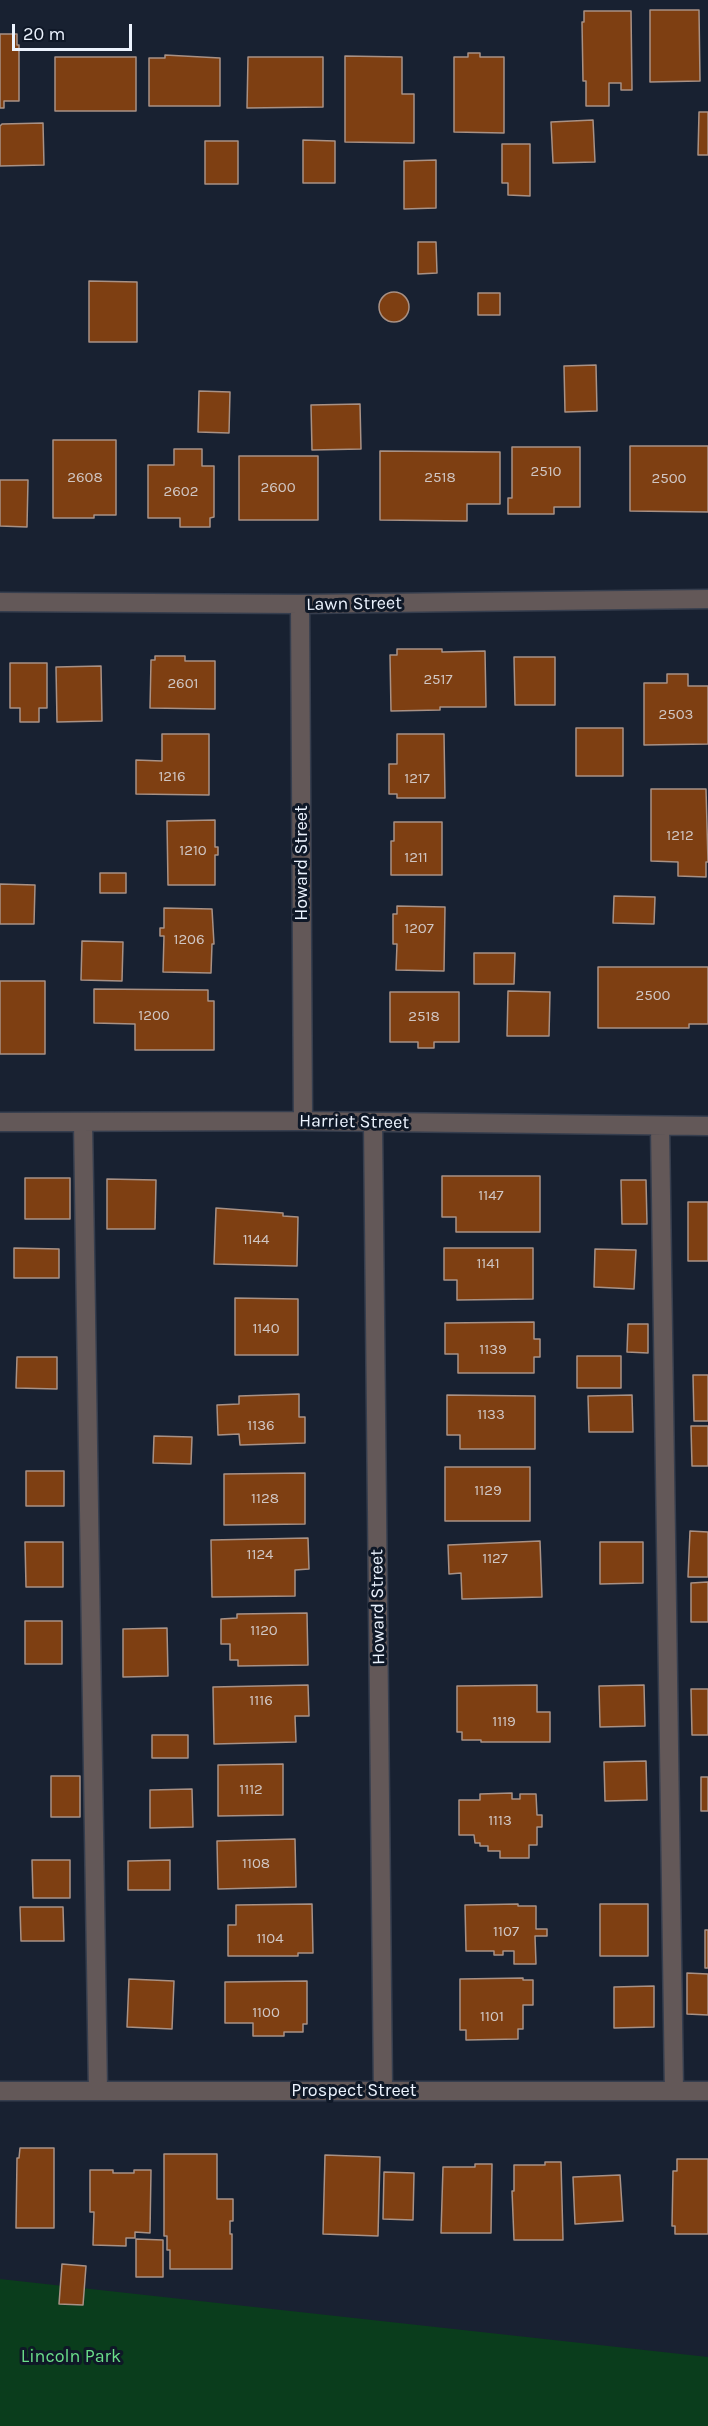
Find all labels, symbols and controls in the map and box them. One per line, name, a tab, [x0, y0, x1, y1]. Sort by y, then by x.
scale bar	[15, 12, 135, 50]
text: 20 m	[23, 23, 65, 45]
house number: 2510	[530, 463, 562, 481]
house number: 2608	[67, 469, 103, 487]
house number: 2518	[424, 469, 456, 487]
house number: 2500	[652, 470, 686, 488]
house number: 2600	[260, 479, 296, 497]
house number: 2602	[164, 483, 198, 501]
street label: Lawn Street	[306, 592, 402, 616]
house number: 2517	[423, 671, 453, 689]
house number: 2601	[167, 675, 199, 693]
house number: 2503	[659, 706, 693, 724]
house number: 1216	[158, 768, 186, 786]
house number: 1217	[404, 770, 430, 788]
street label: Howard Street	[291, 805, 313, 921]
house number: 1212	[666, 827, 694, 845]
house number: 1210	[179, 842, 207, 860]
house number: 1211	[404, 849, 428, 867]
house number: 1207	[404, 920, 434, 938]
house number: 1206	[173, 931, 205, 949]
house number: 2500	[636, 987, 670, 1005]
house number: 1200	[138, 1007, 170, 1025]
house number: 2518	[408, 1008, 440, 1026]
street label: Harriet Street	[299, 1110, 409, 1134]
house number: 1147	[478, 1187, 504, 1205]
house number: 1144	[243, 1231, 269, 1249]
house number: 1141	[476, 1255, 500, 1273]
house number: 1140	[252, 1320, 280, 1338]
house number: 1139	[479, 1341, 507, 1359]
house number: 1133	[477, 1406, 505, 1424]
house number: 1136	[247, 1417, 275, 1435]
house number: 1129	[474, 1482, 502, 1500]
house number: 1128	[251, 1490, 279, 1508]
house number: 1124	[247, 1546, 273, 1564]
street label: Howard Street	[366, 1549, 390, 1665]
house number: 1127	[482, 1550, 508, 1568]
house number: 1120	[250, 1622, 278, 1640]
house number: 1116	[249, 1692, 273, 1710]
house number: 1119	[492, 1713, 516, 1731]
house number: 1112	[239, 1781, 263, 1799]
house number: 1113	[488, 1812, 512, 1830]
house number: 1108	[242, 1855, 270, 1873]
house number: 1107	[493, 1923, 519, 1941]
house number: 1104	[256, 1930, 284, 1948]
house number: 1100	[252, 2004, 280, 2022]
house number: 1101	[480, 2008, 504, 2026]
street label: Prospect Street	[291, 2080, 417, 2102]
park label: Lincoln Park	[21, 2346, 121, 2368]

